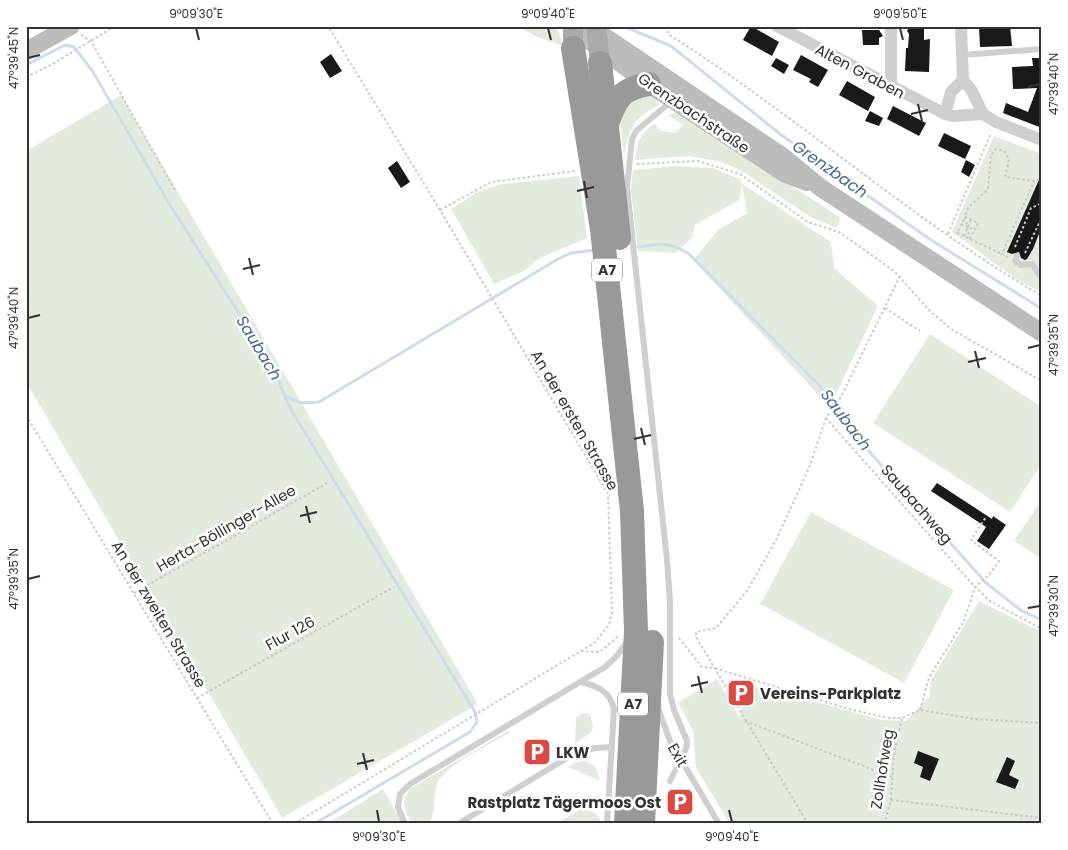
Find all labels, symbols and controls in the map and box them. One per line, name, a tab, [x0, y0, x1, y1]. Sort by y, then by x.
text: 9°09'30"E	[169, 5, 223, 22]
text: 9°09'40"E	[521, 5, 575, 22]
text: 9°09'50"E	[873, 5, 927, 22]
text: 47°39'45"N	[5, 27, 22, 89]
street label: Alten Graben	[812, 39, 908, 103]
text: 47°39'40"N	[1045, 53, 1062, 115]
street label: Grenzbachstraße	[634, 68, 754, 158]
water label: Grenzbach	[788, 134, 872, 204]
road number: A7	[592, 258, 622, 282]
text: 47°39'40"N	[5, 287, 22, 349]
water label: Saubach	[231, 311, 287, 385]
text: 47°39'35"N	[1045, 314, 1062, 376]
street label: An der ersten Strasse	[526, 346, 624, 494]
water label: Saubach	[815, 384, 877, 456]
street label: Saubachweg	[877, 460, 957, 548]
street label: Herta-Böllinger-Allee	[152, 479, 300, 577]
street label: An der zweiten Strasse	[107, 537, 211, 691]
text: 47°39'35"N	[5, 548, 22, 610]
text: 47°39'30"N	[1045, 575, 1062, 637]
street label: Flur 126	[262, 611, 318, 655]
parking icon: Vereins-Parkplatz	[726, 678, 756, 708]
place label: Vereins-Parkplatz	[760, 683, 901, 704]
road number: A7	[618, 692, 648, 716]
street label: Zollhofweg	[865, 727, 899, 811]
parking icon: LKW	[522, 737, 552, 767]
street label: Exit	[663, 739, 693, 771]
place label: LKW	[556, 742, 590, 763]
parking icon: Rastplatz Tägermoos Ost	[665, 787, 695, 817]
place label: Rastplatz Tägermoos Ost	[467, 792, 661, 813]
text: 9°09'30"E	[352, 828, 406, 845]
text: 9°09'40"E	[705, 828, 759, 845]

